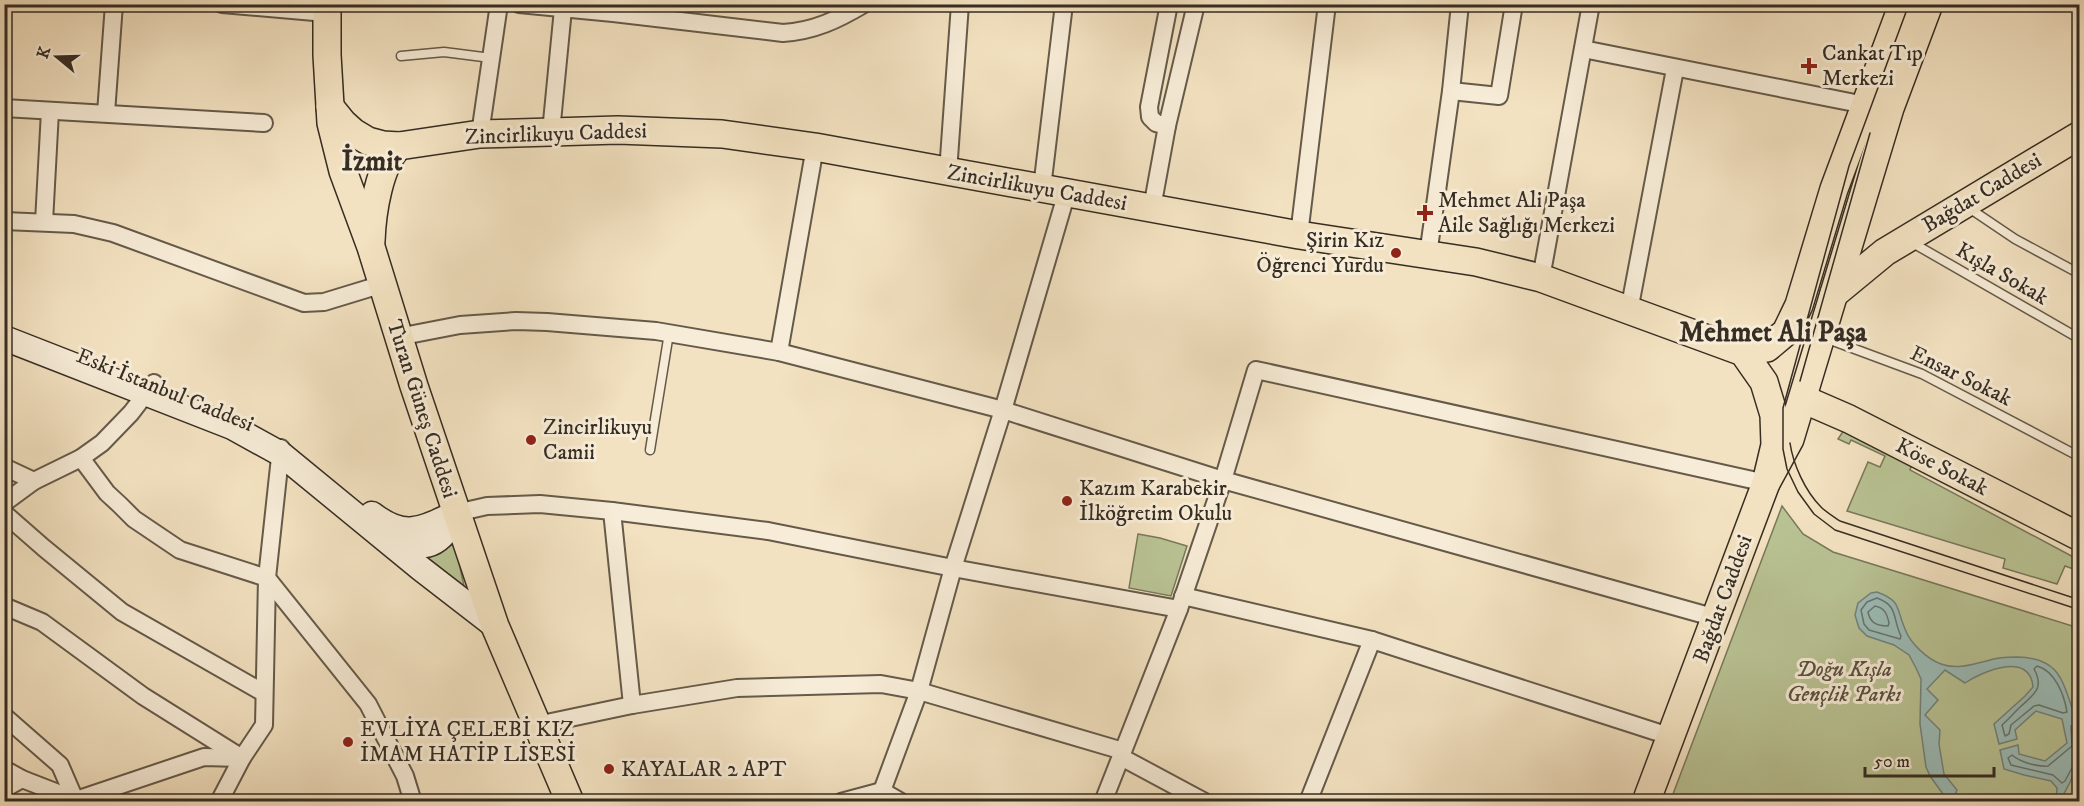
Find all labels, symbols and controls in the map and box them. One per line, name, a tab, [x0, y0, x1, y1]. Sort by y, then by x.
north arrow	[27, 27, 87, 87]
place label: Cankat Tıp Merkezi	[1822, 40, 1923, 92]
text: K	[32, 43, 55, 61]
marker: Cankat Tıp Merkezi	[1800, 57, 1818, 75]
street label: Zincirlikuyu Caddesi	[465, 117, 647, 151]
district label: İzmit	[342, 143, 402, 179]
street label: Bağdat Caddesi	[1918, 147, 2046, 239]
street label: Zincirlikuyu Caddesi	[945, 159, 1129, 217]
place label: Mehmet Ali Paşa Aile Sağlığı Merkezi	[1438, 187, 1615, 239]
marker: Mehmet Ali Paşa Aile Sağlığı Merkezi	[1416, 204, 1434, 222]
place label: Şirin Kız Öğrenci Yurdu	[1256, 227, 1384, 279]
street label: Kışla Sokak	[1951, 237, 2053, 311]
marker: Şirin Kız Öğrenci Yurdu	[1389, 246, 1403, 260]
district label: Mehmet Ali Paşa	[1679, 315, 1868, 350]
street label: Turan Güneş Caddesi	[380, 316, 464, 502]
street label: Ensar Sokak	[1906, 340, 2016, 412]
street label: Eski İstanbul Caddesi	[72, 342, 258, 438]
place label: Zincirlikuyu Camii	[543, 414, 652, 466]
street label: Köse Sokak	[1891, 432, 1993, 502]
marker: Zincirlikuyu Camii	[524, 433, 538, 447]
place label: Kazım Karabekir İlköğretim Okulu	[1079, 475, 1232, 527]
marker: Kazım Karabekir İlköğretim Okulu	[1060, 494, 1074, 508]
street label: Bağdat Caddesi	[1687, 531, 1759, 667]
park label: Doğu Kışla Gençlik Parkı	[1787, 656, 1901, 708]
place label: EVLİYA ÇELEBİ KIZ İMAM HATİP LİSESİ	[360, 716, 576, 768]
marker: EVLİYA ÇELEBİ KIZ İMAM HATİP LİSESİ	[341, 735, 355, 749]
scale bar	[1865, 740, 1994, 778]
text: 50 m	[1874, 751, 1910, 773]
place label: KAYALAR 2 APT	[621, 756, 787, 783]
marker: KAYALAR 2 APT	[602, 762, 616, 776]

